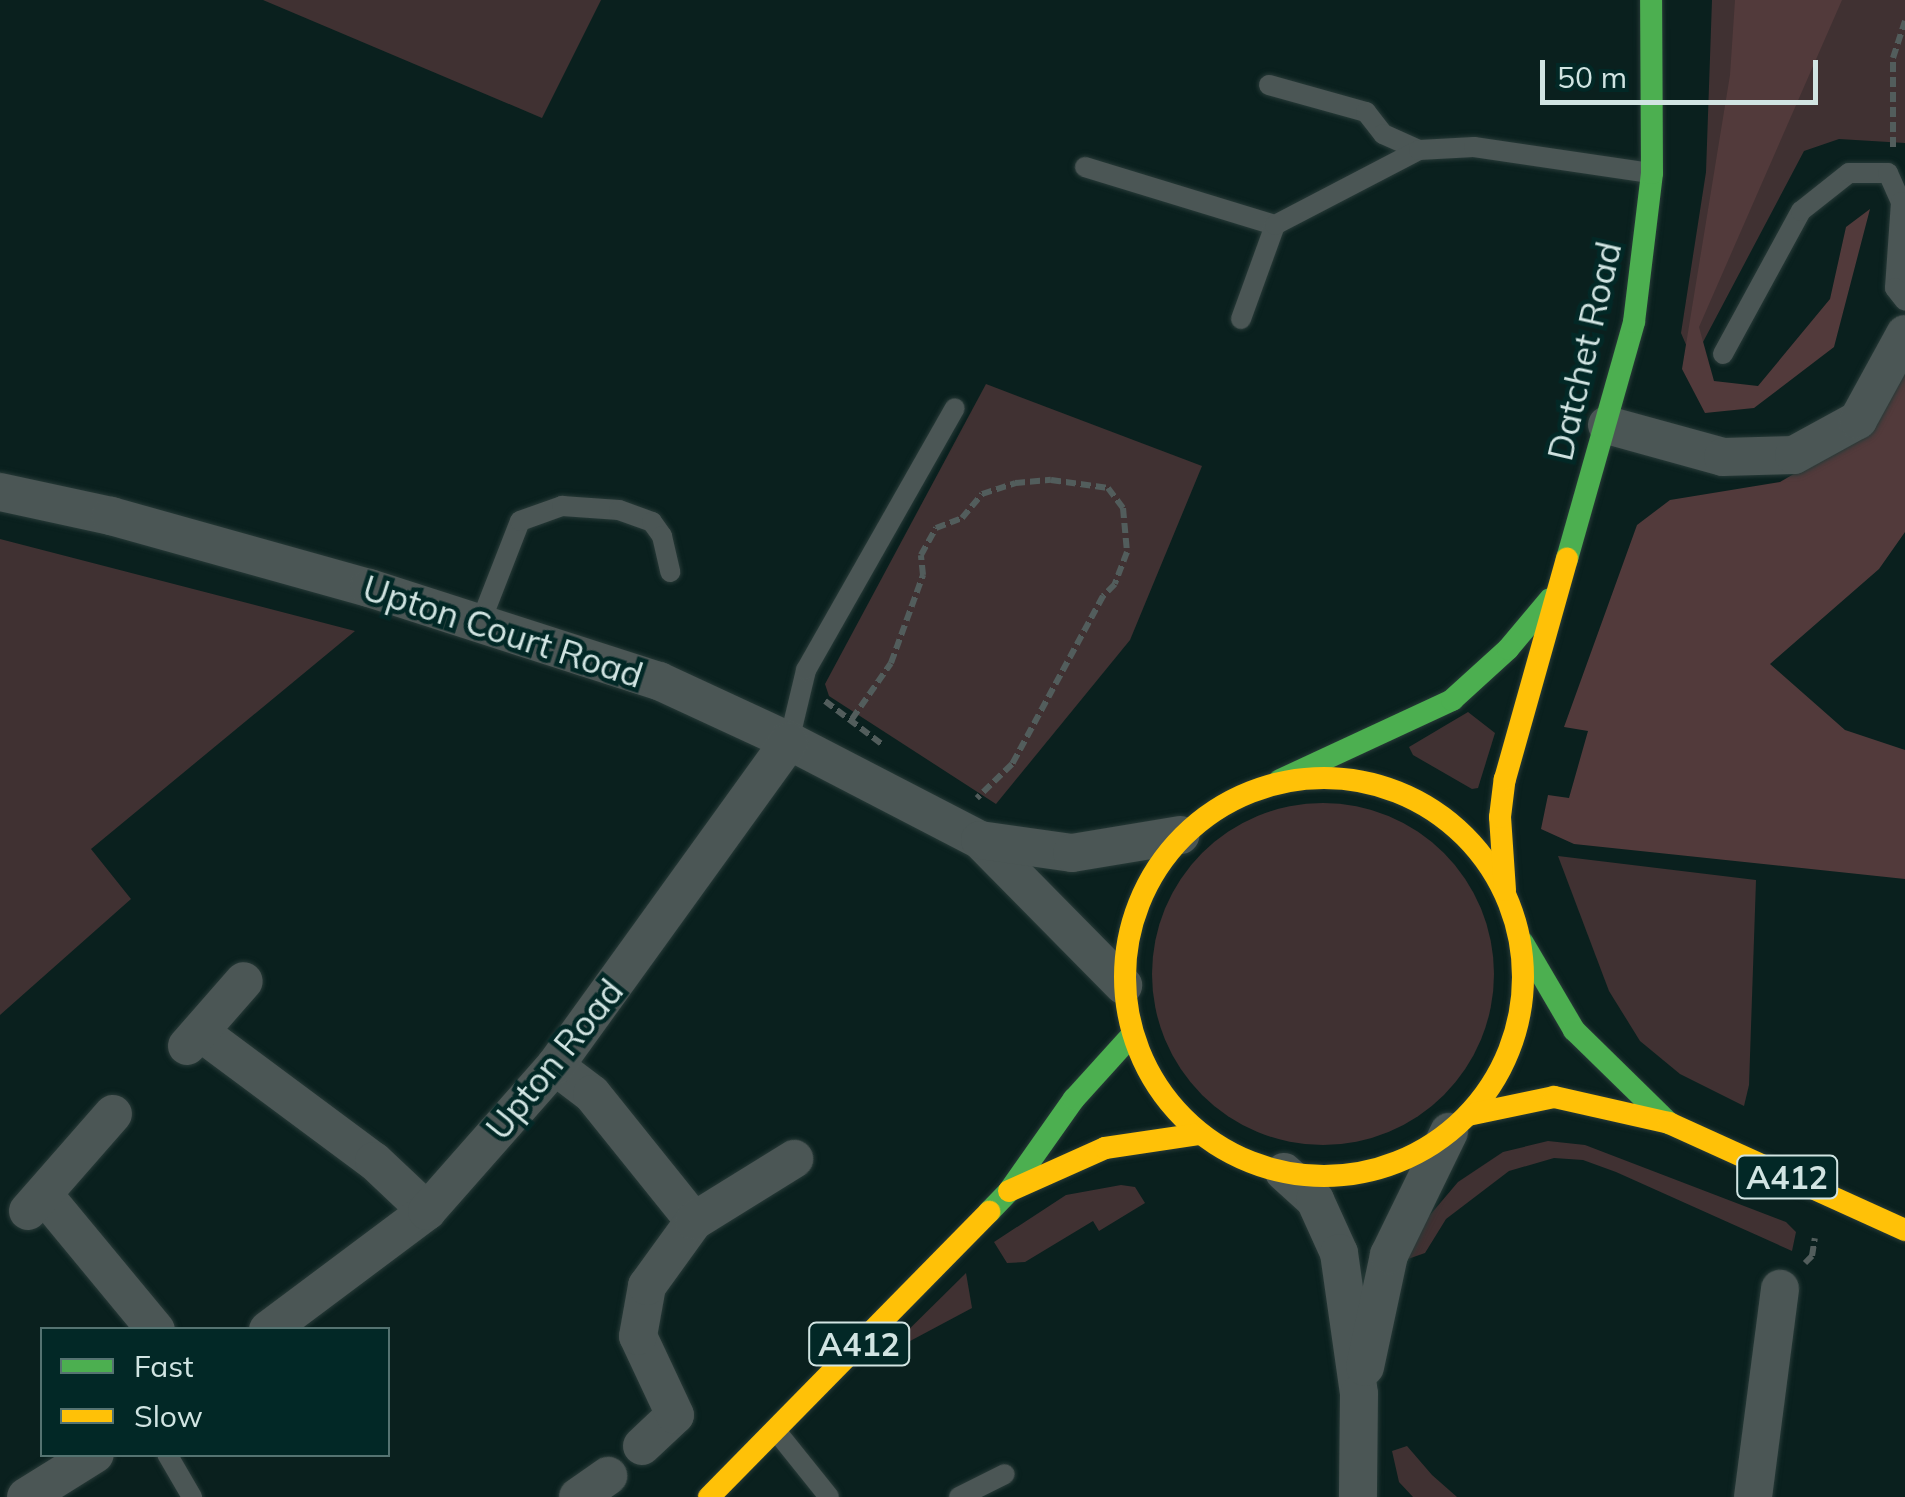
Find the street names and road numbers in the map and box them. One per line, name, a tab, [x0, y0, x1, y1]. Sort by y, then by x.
street label: Datchet Road	[1538, 238, 1630, 464]
street label: Upton Court Road	[358, 566, 648, 696]
street label: Upton Road	[477, 970, 631, 1148]
road number: A412	[1734, 1150, 1840, 1204]
road number: A412	[806, 1317, 912, 1371]

